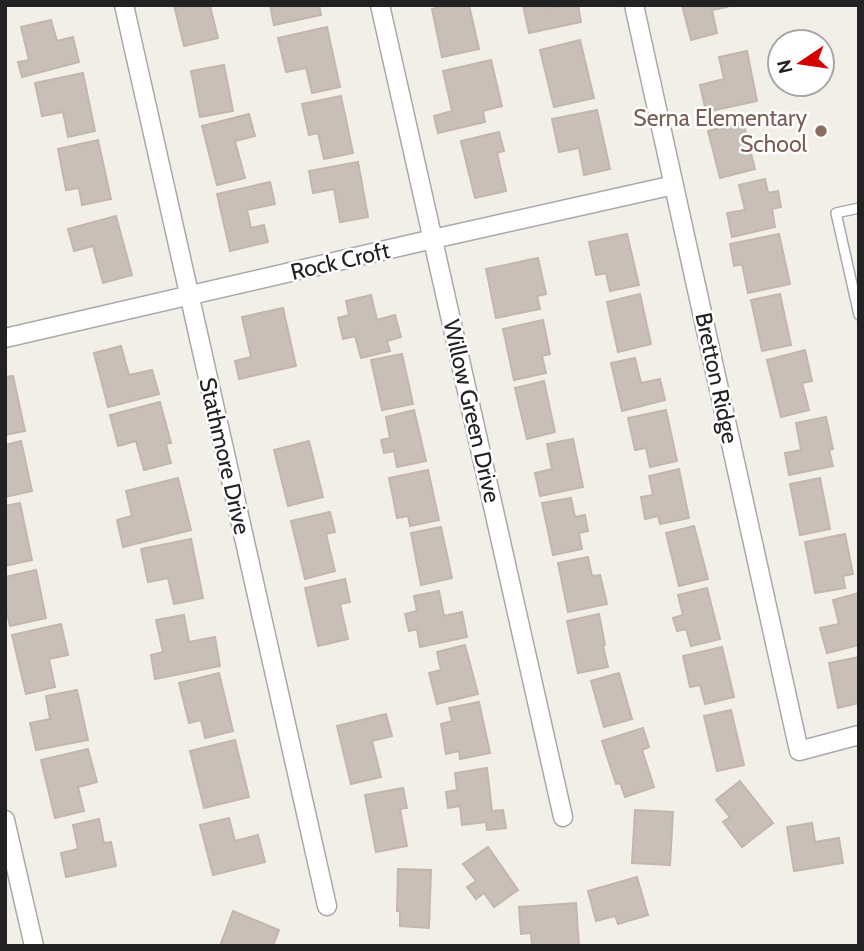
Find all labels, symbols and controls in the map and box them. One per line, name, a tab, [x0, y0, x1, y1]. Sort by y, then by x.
north arrow	[766, 28, 836, 98]
text: N	[772, 58, 798, 76]
place label: Serna Elementary School	[633, 104, 808, 158]
marker: Serna Elementary School	[813, 123, 829, 139]
street label: Rock Croft	[288, 236, 393, 286]
street label: Bretton Ridge	[689, 310, 745, 446]
street label: Willow Green Drive	[437, 317, 507, 506]
street label: Stathmore Drive	[193, 375, 257, 537]

